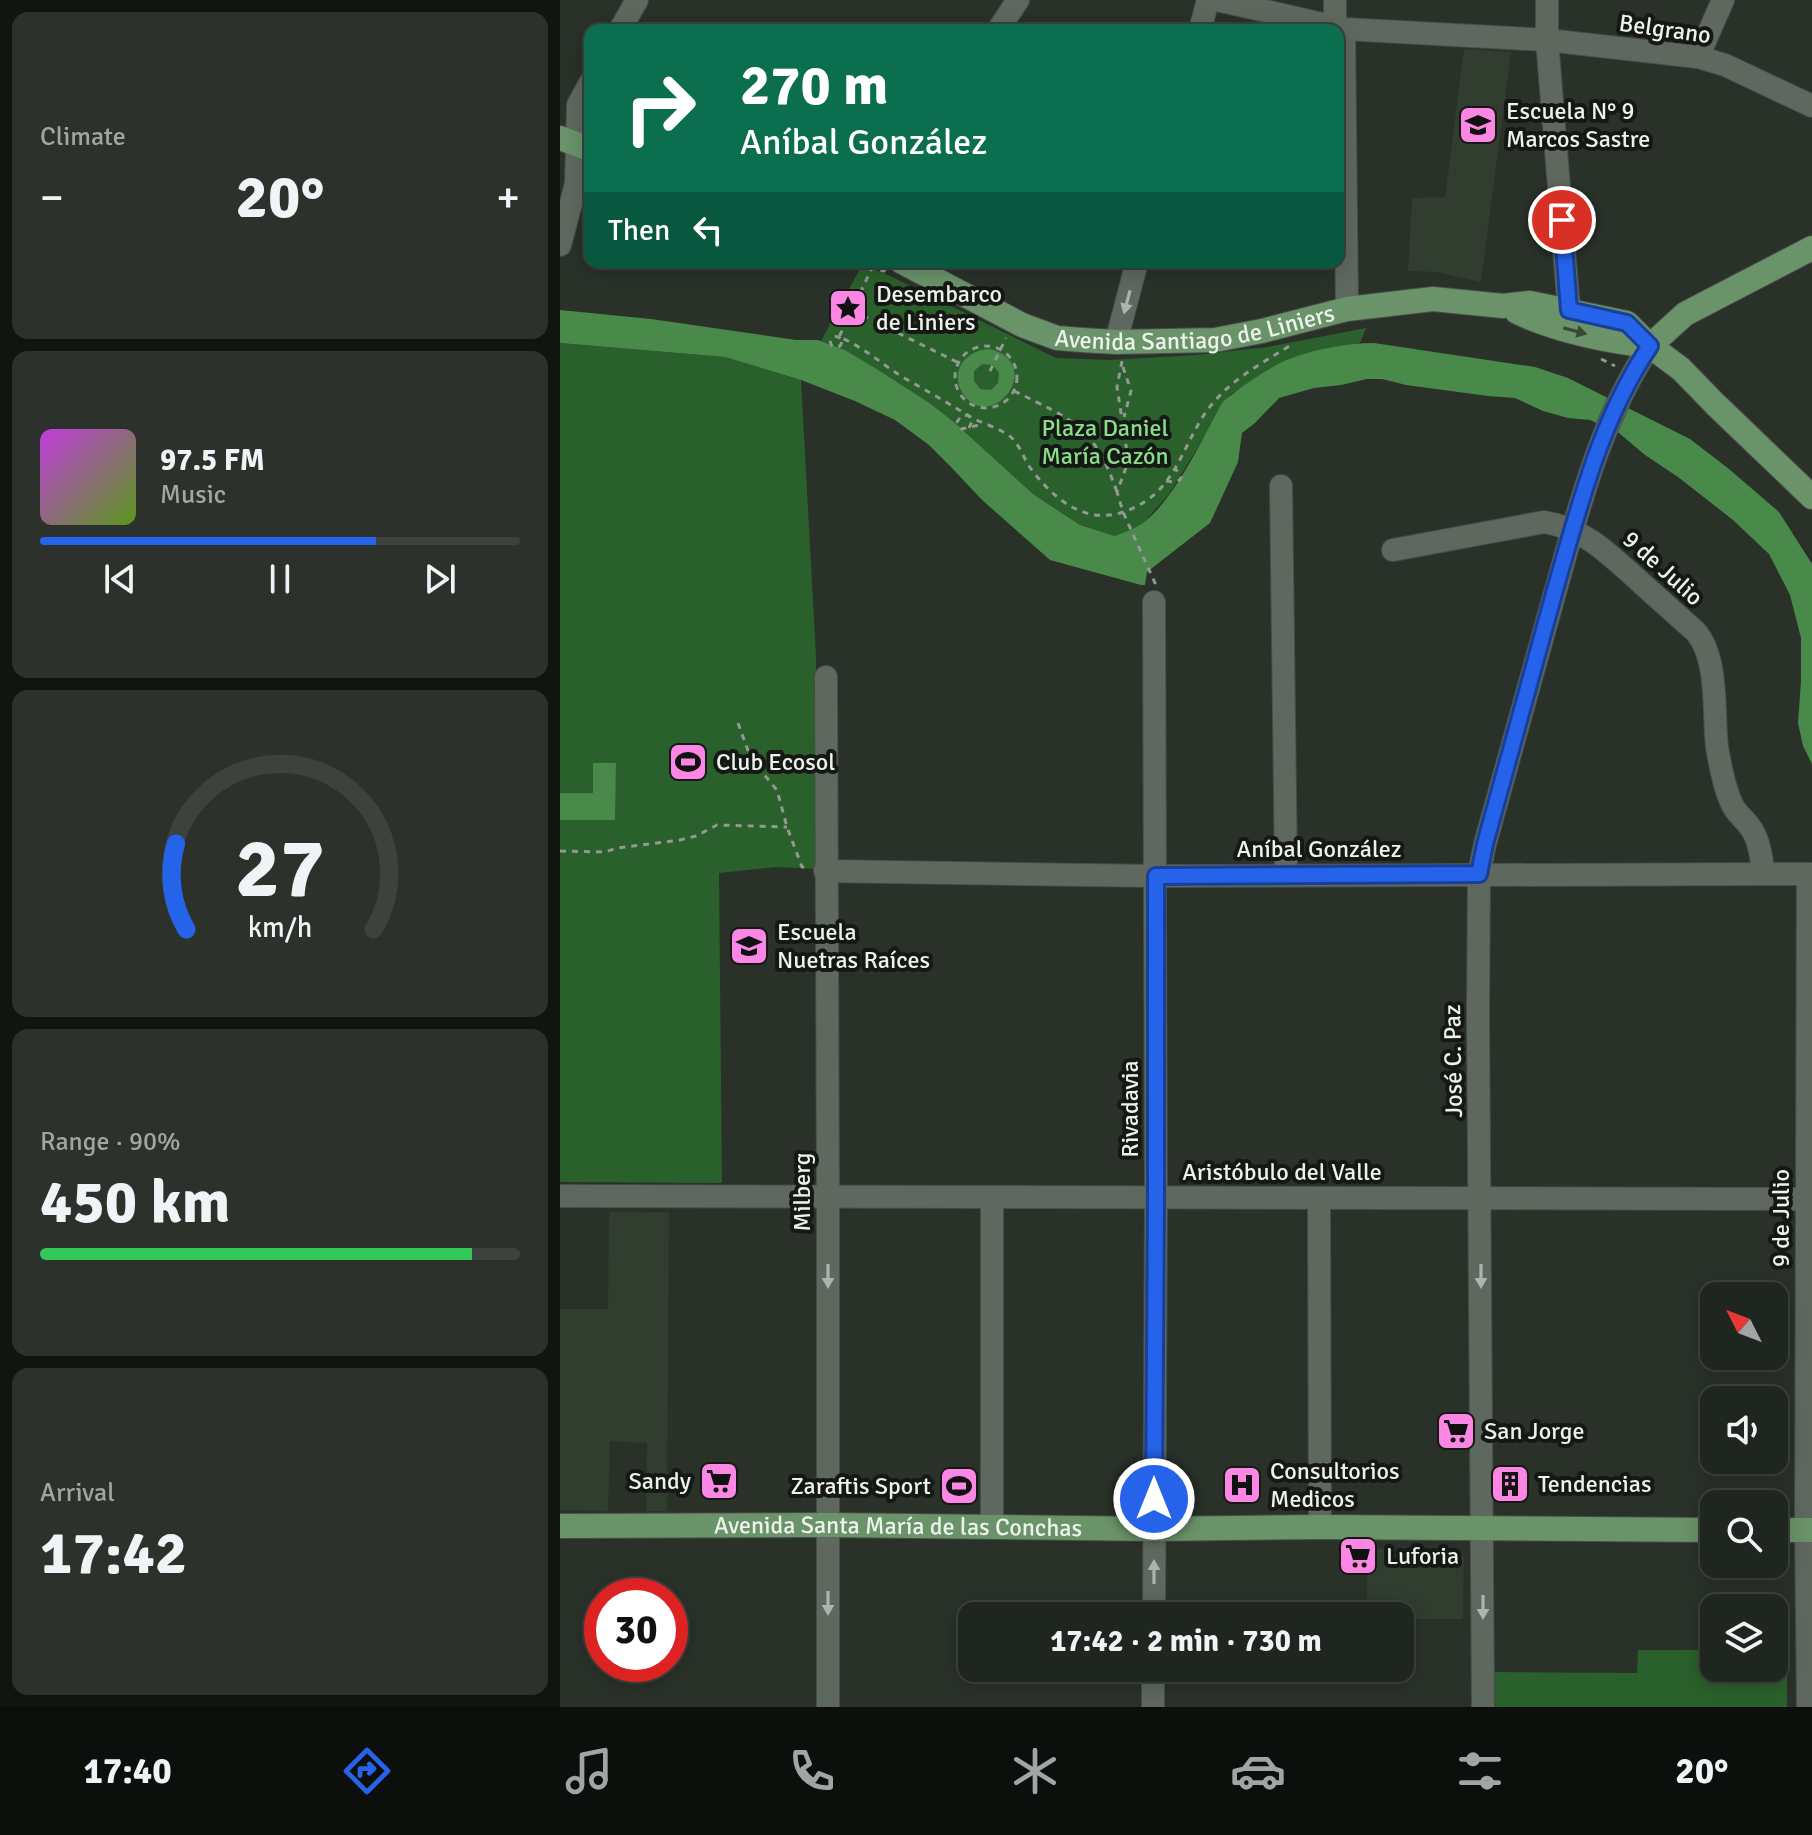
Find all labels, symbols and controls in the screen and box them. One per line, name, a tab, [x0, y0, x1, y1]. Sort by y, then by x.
street label: Belgrano	[1617, 8, 1713, 50]
text: 270 m	[740, 51, 888, 120]
icon: right	[608, 56, 712, 160]
place label: Escuela N° 9 Marcos Sastre	[1506, 96, 1650, 154]
school or university icon: Escuela N° 9 Marcos Sastre	[1457, 104, 1499, 146]
text: Aníbal González	[740, 120, 987, 165]
text: Climate	[40, 121, 126, 153]
text: 20°	[236, 161, 324, 235]
text: −	[40, 171, 64, 225]
text: +	[496, 171, 520, 225]
pin	[1528, 186, 1596, 254]
icon: arrive	[1540, 198, 1584, 242]
icon: left	[686, 208, 730, 252]
text: Then	[608, 212, 670, 249]
place label: Desembarco de Liniers	[876, 279, 1002, 337]
place icon: Desembarco de Liniers	[827, 287, 869, 329]
one-way arrow	[1120, 290, 1132, 315]
street label: Avenida Santiago de Liniers	[1054, 298, 1338, 357]
one-way arrow	[1563, 325, 1588, 337]
park label: Plaza Daniel María Cazón	[1041, 413, 1169, 471]
text: 97.5 FM	[160, 442, 265, 479]
text: Music	[160, 479, 226, 511]
street label: 9 de Julio	[1617, 524, 1709, 612]
icon: previous	[98, 557, 142, 601]
icon: pause	[258, 557, 302, 601]
icon: next	[418, 557, 462, 601]
sports icon: Club Ecosol	[667, 741, 709, 783]
place label: Club Ecosol	[716, 747, 835, 777]
text: 27	[235, 817, 325, 919]
street label: Aníbal González	[1237, 834, 1401, 864]
text: km/h	[248, 910, 312, 945]
place label: Escuela Nuetras Raíces	[777, 917, 930, 975]
school or university icon: Escuela Nuetras Raíces	[728, 925, 770, 967]
street label: José C. Paz	[1437, 1004, 1469, 1118]
street label: Rivadavia	[1115, 1060, 1145, 1158]
text: Range · 90%	[40, 1126, 181, 1158]
street label: Milberg	[787, 1153, 817, 1231]
street label: Aristóbulo del Valle	[1182, 1157, 1382, 1187]
text: 450 km	[40, 1166, 230, 1240]
street label: 9 de Julio	[1766, 1169, 1796, 1267]
one-way arrow	[822, 1264, 834, 1289]
one-way arrow	[1475, 1264, 1487, 1289]
north arrow	[1700, 1282, 1788, 1370]
map controls	[1700, 1282, 1788, 1682]
button: sound	[1700, 1386, 1788, 1474]
supermarket icon: San Jorge	[1435, 1410, 1477, 1452]
place label: San Jorge	[1484, 1416, 1584, 1446]
place label: Consultorios Medicos	[1270, 1456, 1400, 1514]
position arrow	[1112, 1457, 1196, 1541]
supermarket icon: Sandy	[698, 1460, 740, 1502]
building icon: Tendencias	[1489, 1463, 1531, 1505]
hospital icon: Consultorios Medicos	[1221, 1464, 1263, 1506]
sports icon: Zaraftis Sport	[938, 1465, 980, 1507]
place label: Sandy	[628, 1466, 691, 1496]
place label: Tendencias	[1538, 1469, 1651, 1499]
place label: Zaraftis Sport	[791, 1471, 931, 1501]
text: Arrival	[40, 1477, 115, 1509]
button: search	[1700, 1490, 1788, 1578]
street label: Avenida Santa María de las Conchas	[714, 1510, 1082, 1543]
text: 17:42	[40, 1517, 187, 1591]
supermarket icon: Luforia	[1337, 1535, 1379, 1577]
place label: Luforia	[1386, 1541, 1459, 1571]
one-way arrow	[1148, 1559, 1160, 1584]
speed limit sign: 30	[584, 1578, 688, 1682]
one-way arrow	[822, 1591, 834, 1616]
button: layers	[1700, 1594, 1788, 1682]
one-way arrow	[1477, 1595, 1489, 1620]
text: 17:42 · 2 min · 730 m	[1050, 1623, 1322, 1660]
icon: directions	[339, 1743, 395, 1799]
icon: music	[561, 1743, 617, 1799]
icon: phone	[784, 1743, 840, 1799]
icon: climate	[1007, 1743, 1063, 1799]
icon: car	[1230, 1743, 1286, 1799]
icon: filters	[1452, 1743, 1508, 1799]
text: 17:40	[83, 1749, 172, 1794]
text: 20°	[1675, 1749, 1729, 1794]

